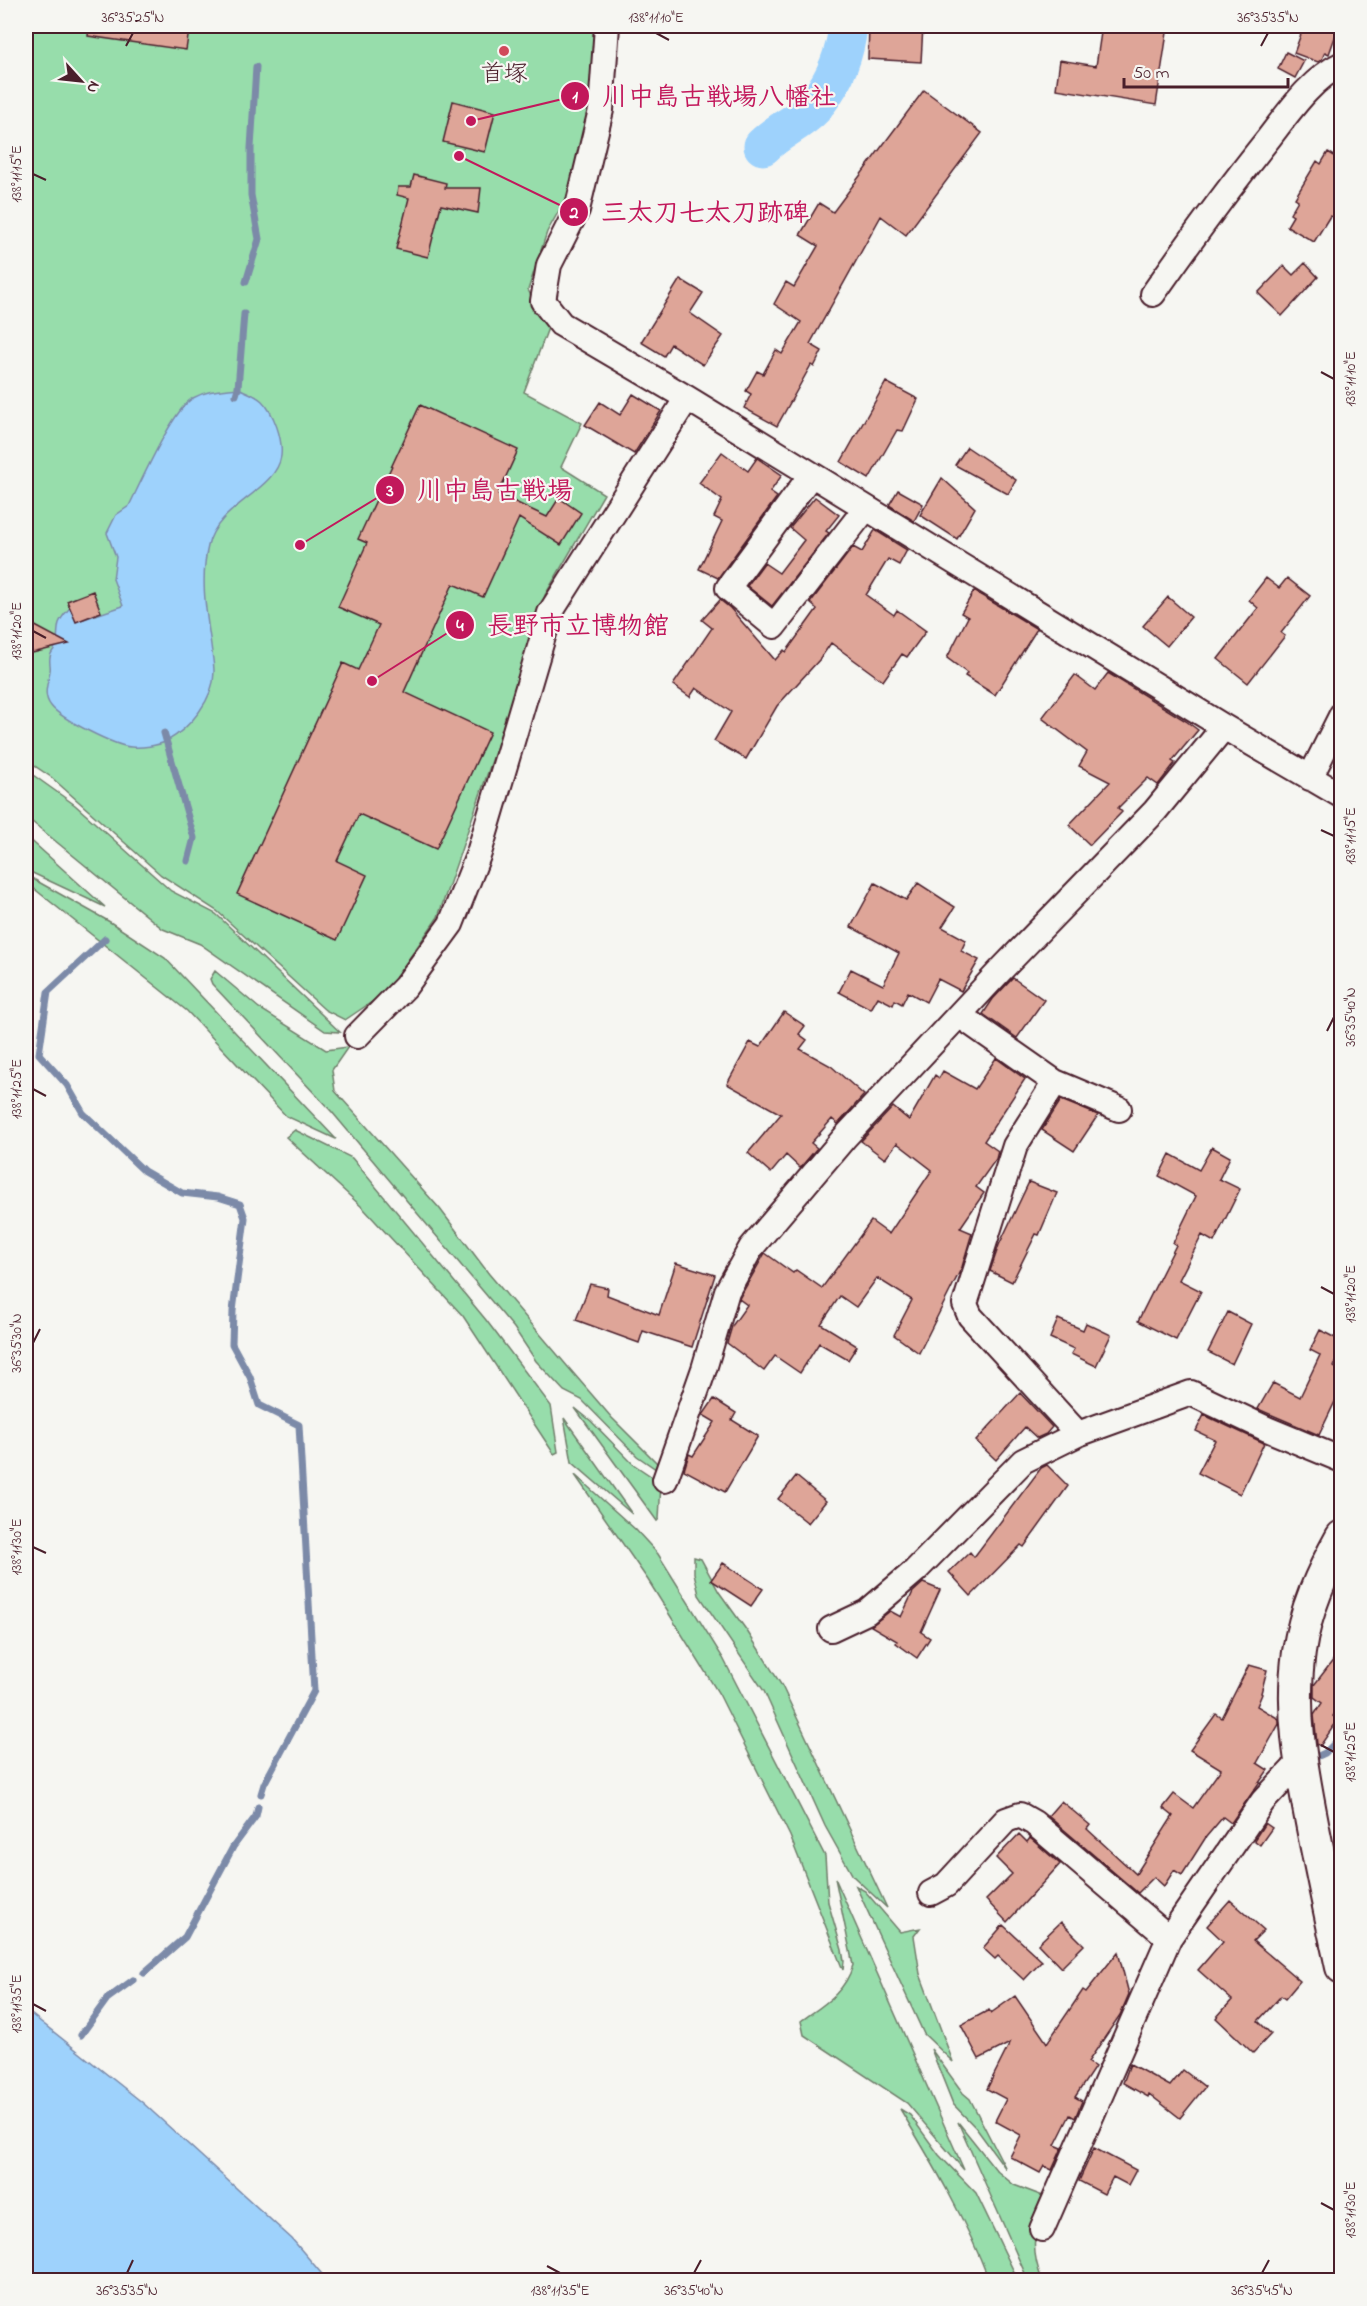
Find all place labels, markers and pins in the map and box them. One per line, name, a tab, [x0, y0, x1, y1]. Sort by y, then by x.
marker: 首塚	[497, 44, 511, 58]
place label: 首塚	[480, 58, 528, 93]
callout: 川中島古戦場八幡社	[560, 74, 848, 118]
callout: 三太刀七太刀跡碑	[559, 190, 821, 234]
callout: 川中島古戦場	[375, 468, 585, 512]
callout: 長野市立博物館	[445, 603, 681, 647]

